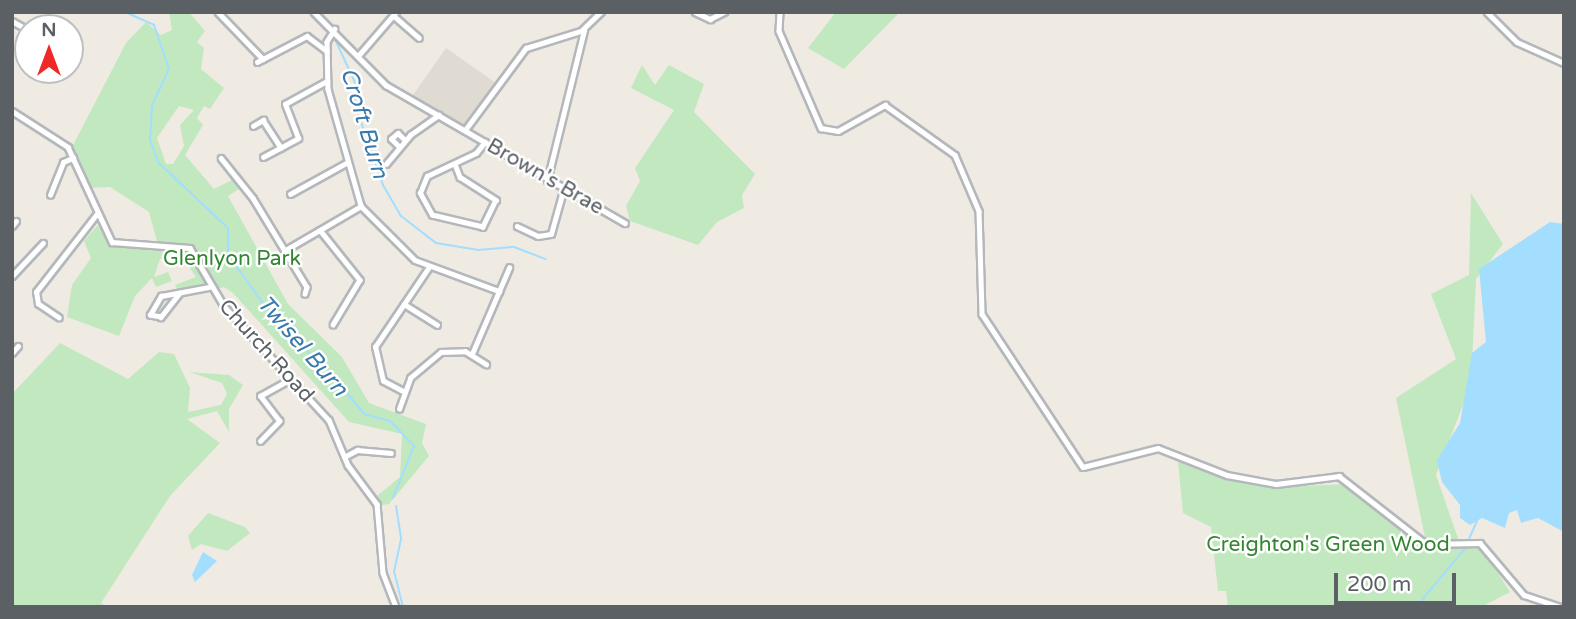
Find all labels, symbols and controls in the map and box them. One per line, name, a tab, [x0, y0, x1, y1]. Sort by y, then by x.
north arrow	[14, 14, 84, 84]
text: N	[41, 19, 57, 41]
water label: Croft Burn	[334, 64, 394, 182]
street label: Brown's Brae	[482, 133, 608, 221]
park label: Glenlyon Park	[163, 246, 301, 272]
water label: Twisel Burn	[251, 290, 353, 402]
street label: Church Road	[213, 294, 319, 408]
park label: Creighton's Green Wood	[1206, 532, 1450, 558]
scale bar	[1338, 560, 1460, 604]
text: 200 m	[1347, 572, 1411, 597]

